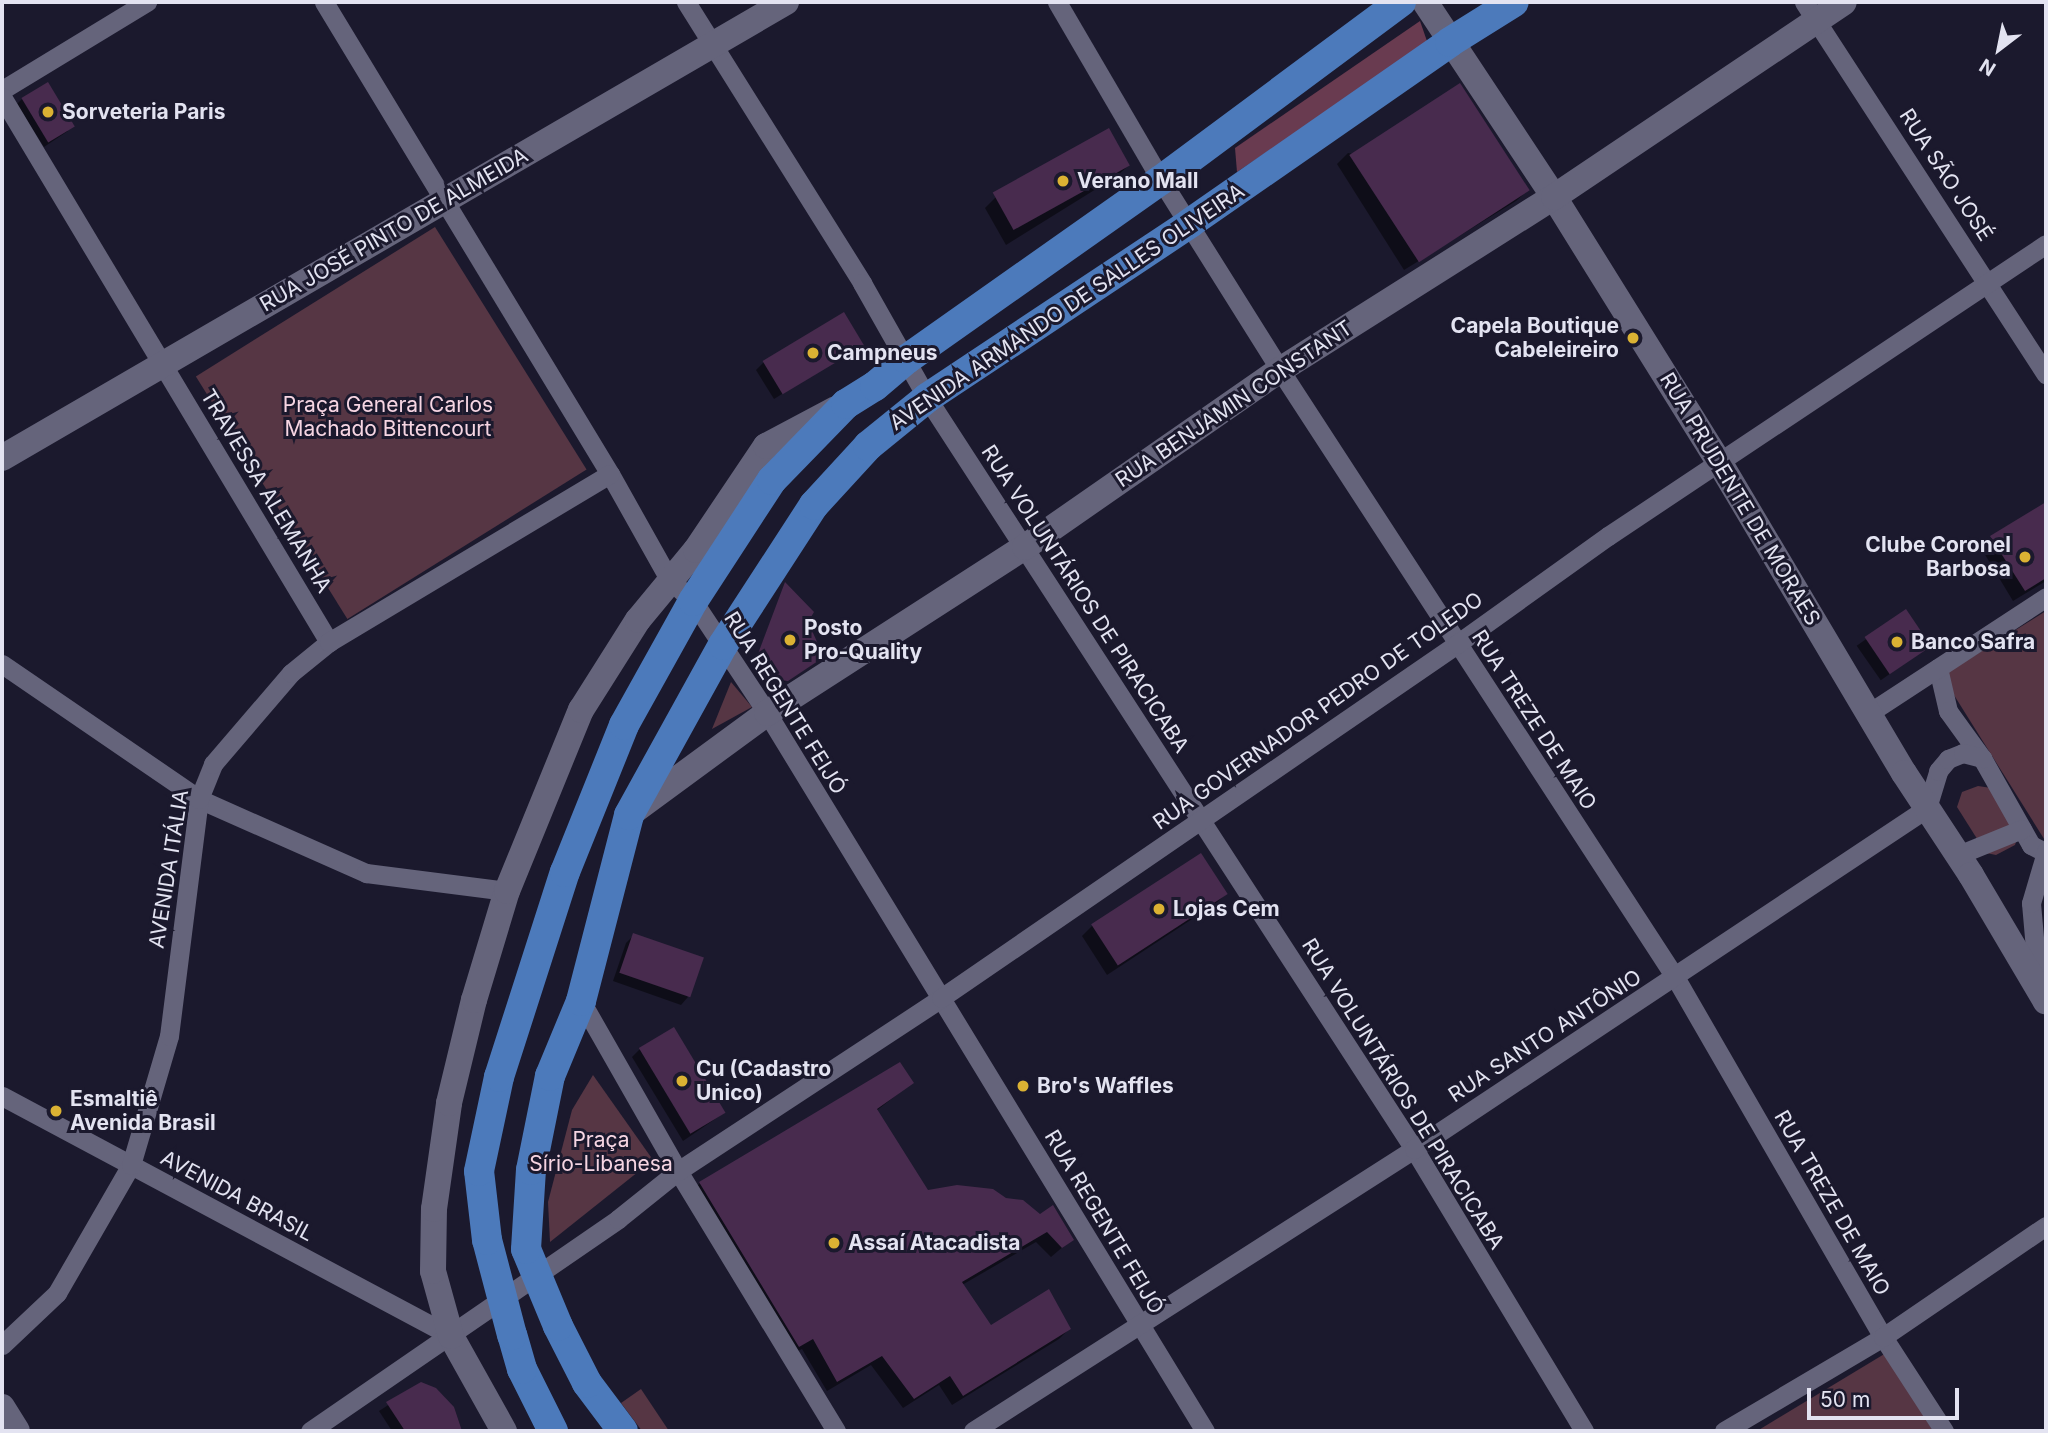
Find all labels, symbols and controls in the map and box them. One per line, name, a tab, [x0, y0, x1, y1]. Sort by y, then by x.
north arrow	[1964, 14, 2034, 84]
text: N	[1975, 54, 2000, 81]
place label: Sorveteria Paris	[62, 99, 225, 125]
marker: Sorveteria Paris	[40, 104, 56, 120]
street label: RUA SÃO JOSÉ	[1894, 104, 1998, 246]
street label: RUA JOSÉ PINTO DE ALMEIDA	[256, 143, 532, 317]
place label: Verano Mall	[1077, 168, 1198, 194]
marker: Verano Mall	[1055, 173, 1071, 189]
street label: AVENIDA ARMANDO DE SALLES OLIVEIRA	[885, 178, 1249, 436]
place label: Capela Boutique Cabeleireiro	[1451, 313, 1619, 363]
street label: RUA BENJAMIN CONSTANT	[1111, 315, 1357, 493]
marker: Capela Boutique Cabeleireiro	[1625, 330, 1641, 346]
place label: Campneus	[827, 340, 938, 366]
marker: Campneus	[805, 345, 821, 361]
street label: RUA PRUDENTE DE MORAES	[1654, 368, 1826, 630]
street label: TRAVESSA ALEMANHA	[195, 385, 337, 597]
park label: Praça General Carlos Machado Bittencourt	[283, 392, 493, 442]
street label: RUA VOLUNTÁRIOS DE PIRACICABA	[976, 440, 1194, 758]
place label: Clube Coronel Barbosa	[1865, 532, 2011, 582]
marker: Clube Coronel Barbosa	[2017, 549, 2033, 565]
street label: RUA GOVERNADOR PEDRO DE TOLEDO	[1148, 587, 1488, 835]
street label: RUA REGENTE FEIJÓ	[719, 607, 851, 799]
place label: Posto Pro-Quality	[804, 615, 922, 665]
street label: RUA TREZE DE MAIO	[1466, 625, 1602, 815]
place label: Banco Safra	[1911, 629, 2035, 655]
marker: Posto Pro-Quality	[782, 632, 798, 648]
marker: Banco Safra	[1889, 634, 1905, 650]
street label: AVENIDA ITÁLIA	[144, 788, 194, 950]
place label: Lojas Cem	[1173, 896, 1280, 922]
marker: Lojas Cem	[1151, 901, 1167, 917]
street label: RUA VOLUNTÁRIOS DE PIRACICABA	[1296, 934, 1510, 1254]
street label: RUA SANTO ANTÔNIO	[1444, 964, 1646, 1108]
place label: Cu (Cadastro Unico)	[696, 1056, 831, 1106]
marker: Cu (Cadastro Unico)	[674, 1073, 690, 1089]
place label: Bro's Waffles	[1037, 1073, 1174, 1099]
marker: Bro's Waffles	[1015, 1078, 1031, 1094]
place label: Esmaltiê Avenida Brasil	[70, 1086, 216, 1136]
marker: Esmaltiê Avenida Brasil	[48, 1103, 64, 1119]
street label: RUA TREZE DE MAIO	[1769, 1106, 1895, 1300]
street label: RUA REGENTE FEIJÓ	[1039, 1125, 1169, 1319]
park label: Praça Sírio-Libanesa	[529, 1127, 673, 1177]
street label: AVENIDA BRASIL	[156, 1145, 318, 1247]
place label: Assaí Atacadista	[848, 1230, 1020, 1256]
marker: Assaí Atacadista	[826, 1235, 842, 1251]
scale bar	[1810, 1374, 1962, 1418]
text: 50 m	[1820, 1387, 1870, 1412]

